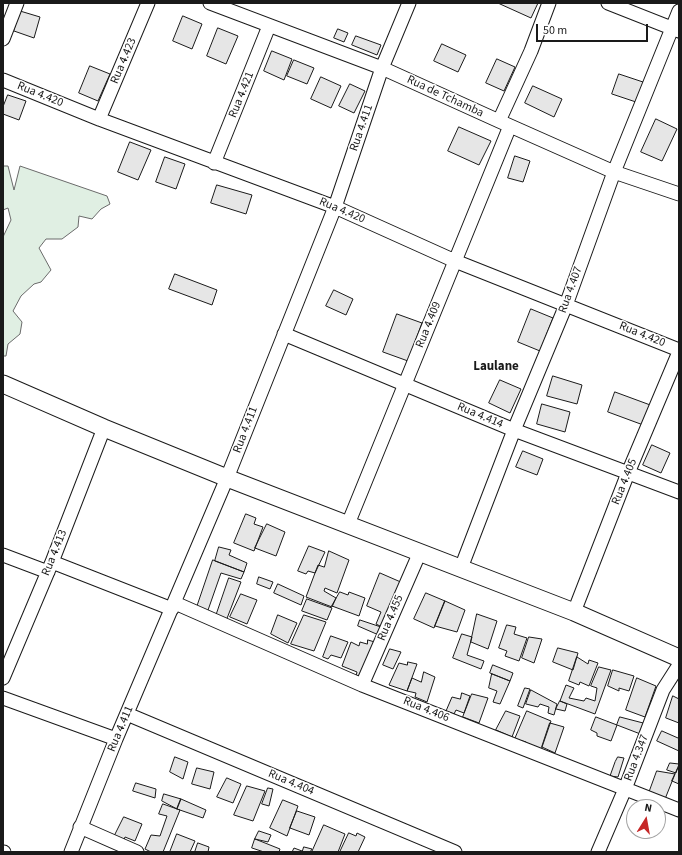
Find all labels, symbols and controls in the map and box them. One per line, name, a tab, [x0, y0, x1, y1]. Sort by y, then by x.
scale bar	[538, 16, 650, 42]
text: 50 m	[543, 22, 567, 39]
street label: Rua 4.423	[108, 36, 140, 86]
street label: Rua 4.421	[226, 70, 258, 120]
street label: Rua de Tchamba	[404, 73, 486, 121]
street label: Rua 4.420	[15, 79, 65, 111]
street label: Rua 4.411	[347, 103, 377, 153]
street label: Rua 4.420	[317, 195, 367, 227]
street label: Rua 4.407	[556, 265, 586, 315]
street label: Rua 4.409	[413, 300, 445, 350]
street label: Rua 4.420	[617, 319, 667, 351]
district label: Laulane	[473, 359, 519, 375]
street label: Rua 4.414	[455, 400, 505, 432]
street label: Rua 4.411	[231, 405, 261, 455]
street label: Rua 4.405	[609, 457, 641, 507]
street label: Rua 4.413	[39, 528, 71, 578]
street label: Rua 4.455	[375, 593, 407, 643]
street label: Rua 4.406	[401, 694, 451, 726]
street label: Rua 4.411	[105, 704, 137, 754]
street label: Rua 4.347	[622, 733, 652, 783]
street label: Rua 4.404	[266, 767, 316, 799]
north arrow	[626, 799, 666, 839]
text: N	[643, 800, 653, 816]

